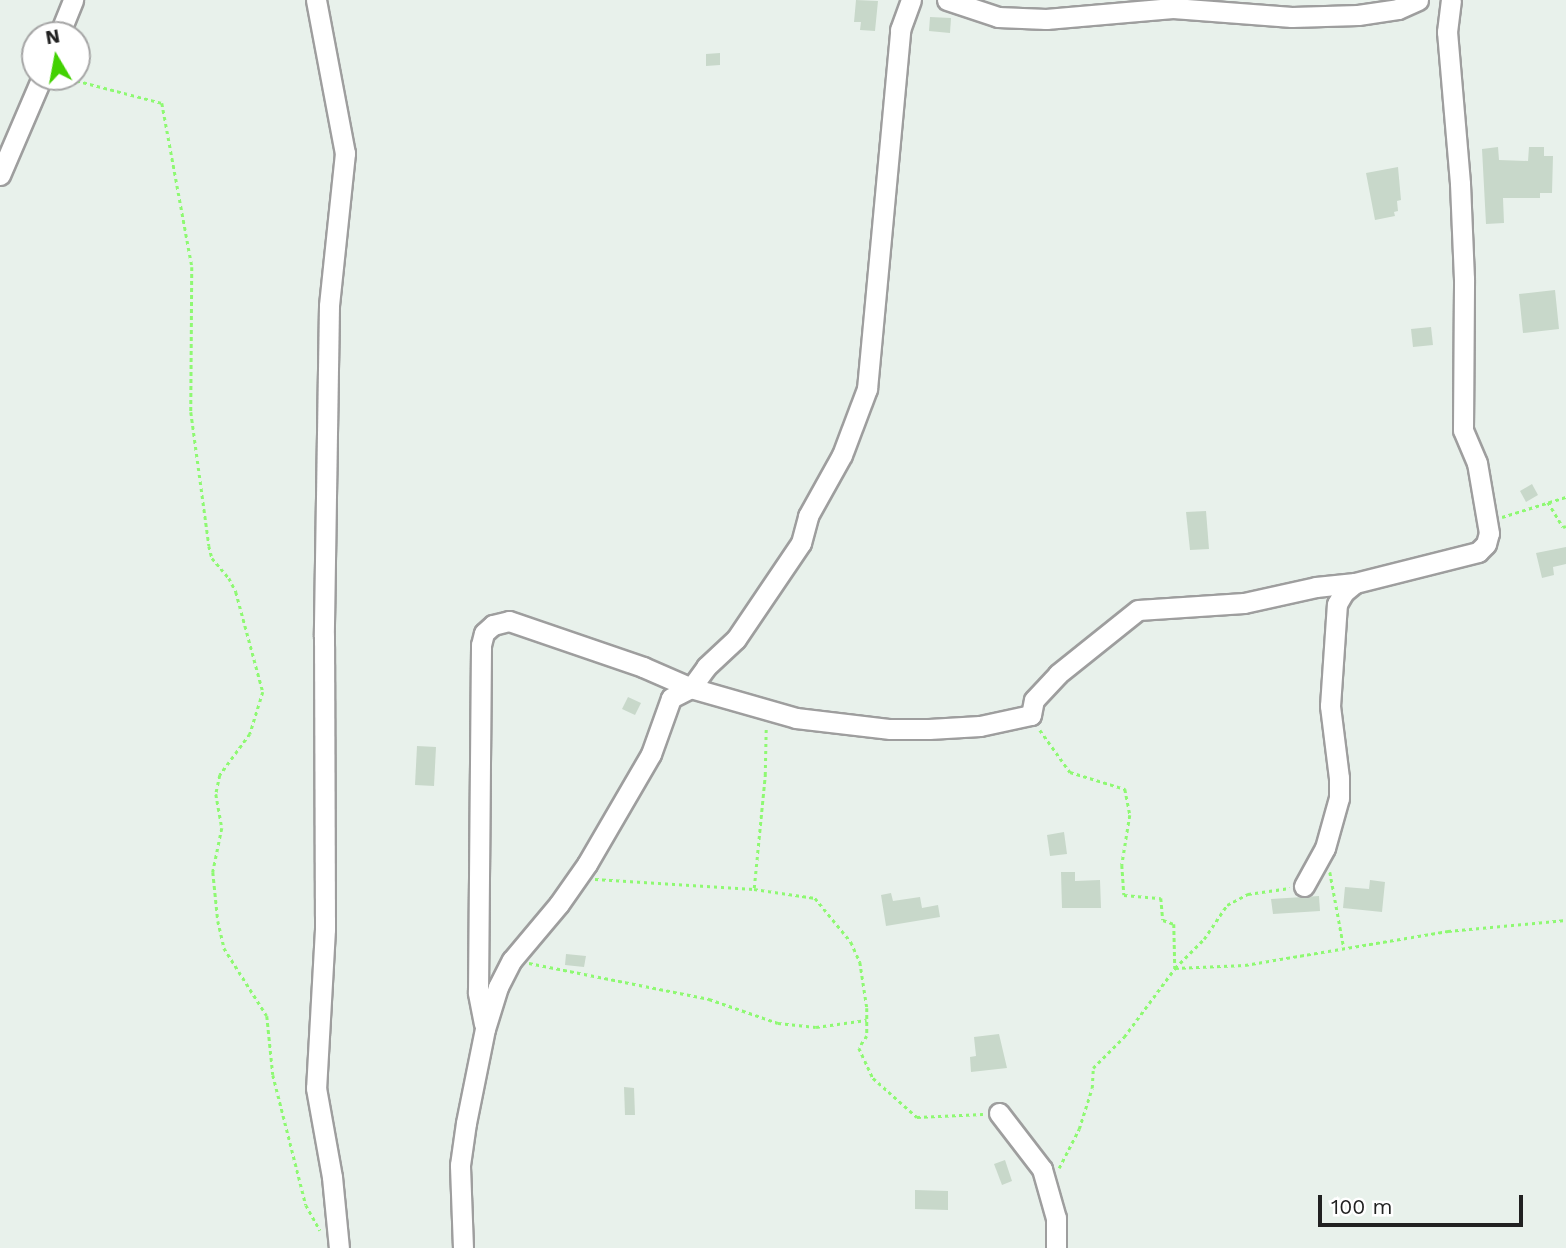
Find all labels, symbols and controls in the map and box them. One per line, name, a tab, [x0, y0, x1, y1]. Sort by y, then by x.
north arrow	[21, 21, 91, 91]
text: N	[44, 24, 62, 49]
scale bar	[1321, 1182, 1526, 1226]
text: 100 m	[1331, 1194, 1393, 1219]

